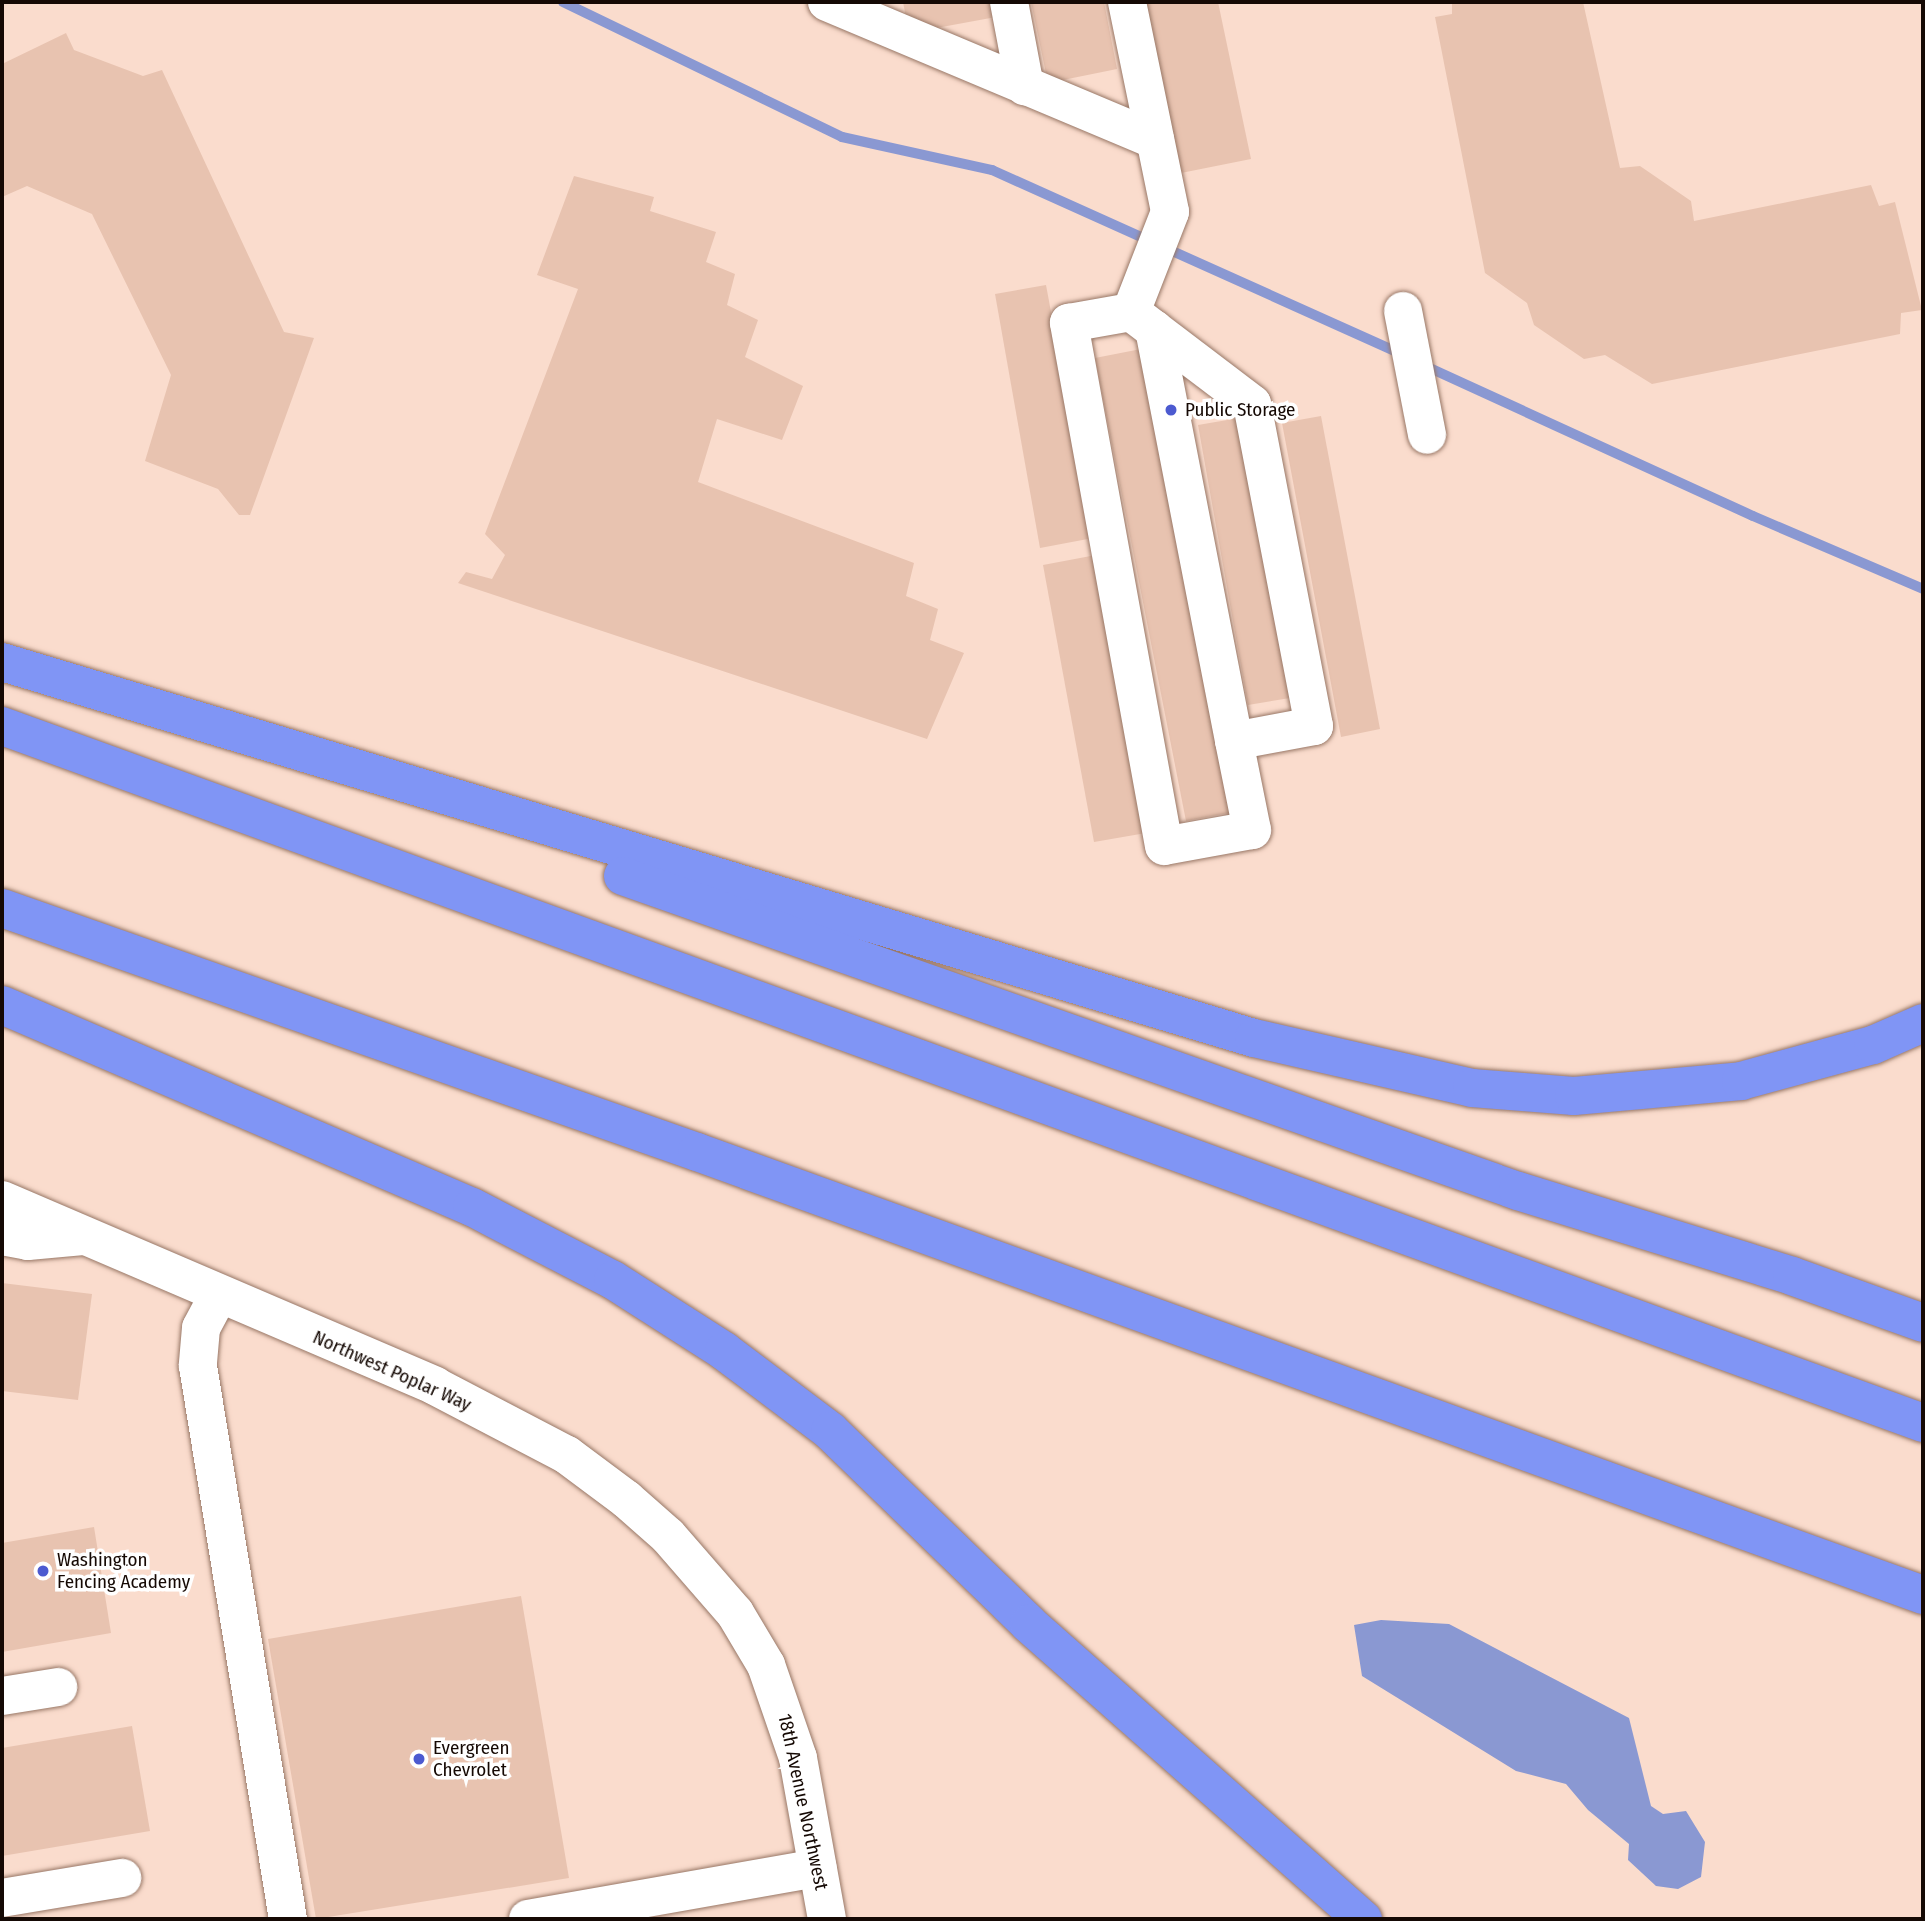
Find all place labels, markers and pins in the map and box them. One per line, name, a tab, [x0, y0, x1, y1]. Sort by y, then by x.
place label: Public Storage	[1185, 399, 1295, 421]
marker: Public Storage	[1163, 402, 1179, 418]
place label: Washington Fencing Academy	[57, 1549, 190, 1593]
marker: Washington Fencing Academy	[35, 1563, 51, 1579]
place label: Evergreen Chevrolet	[433, 1737, 509, 1781]
marker: Evergreen Chevrolet	[411, 1751, 427, 1767]

